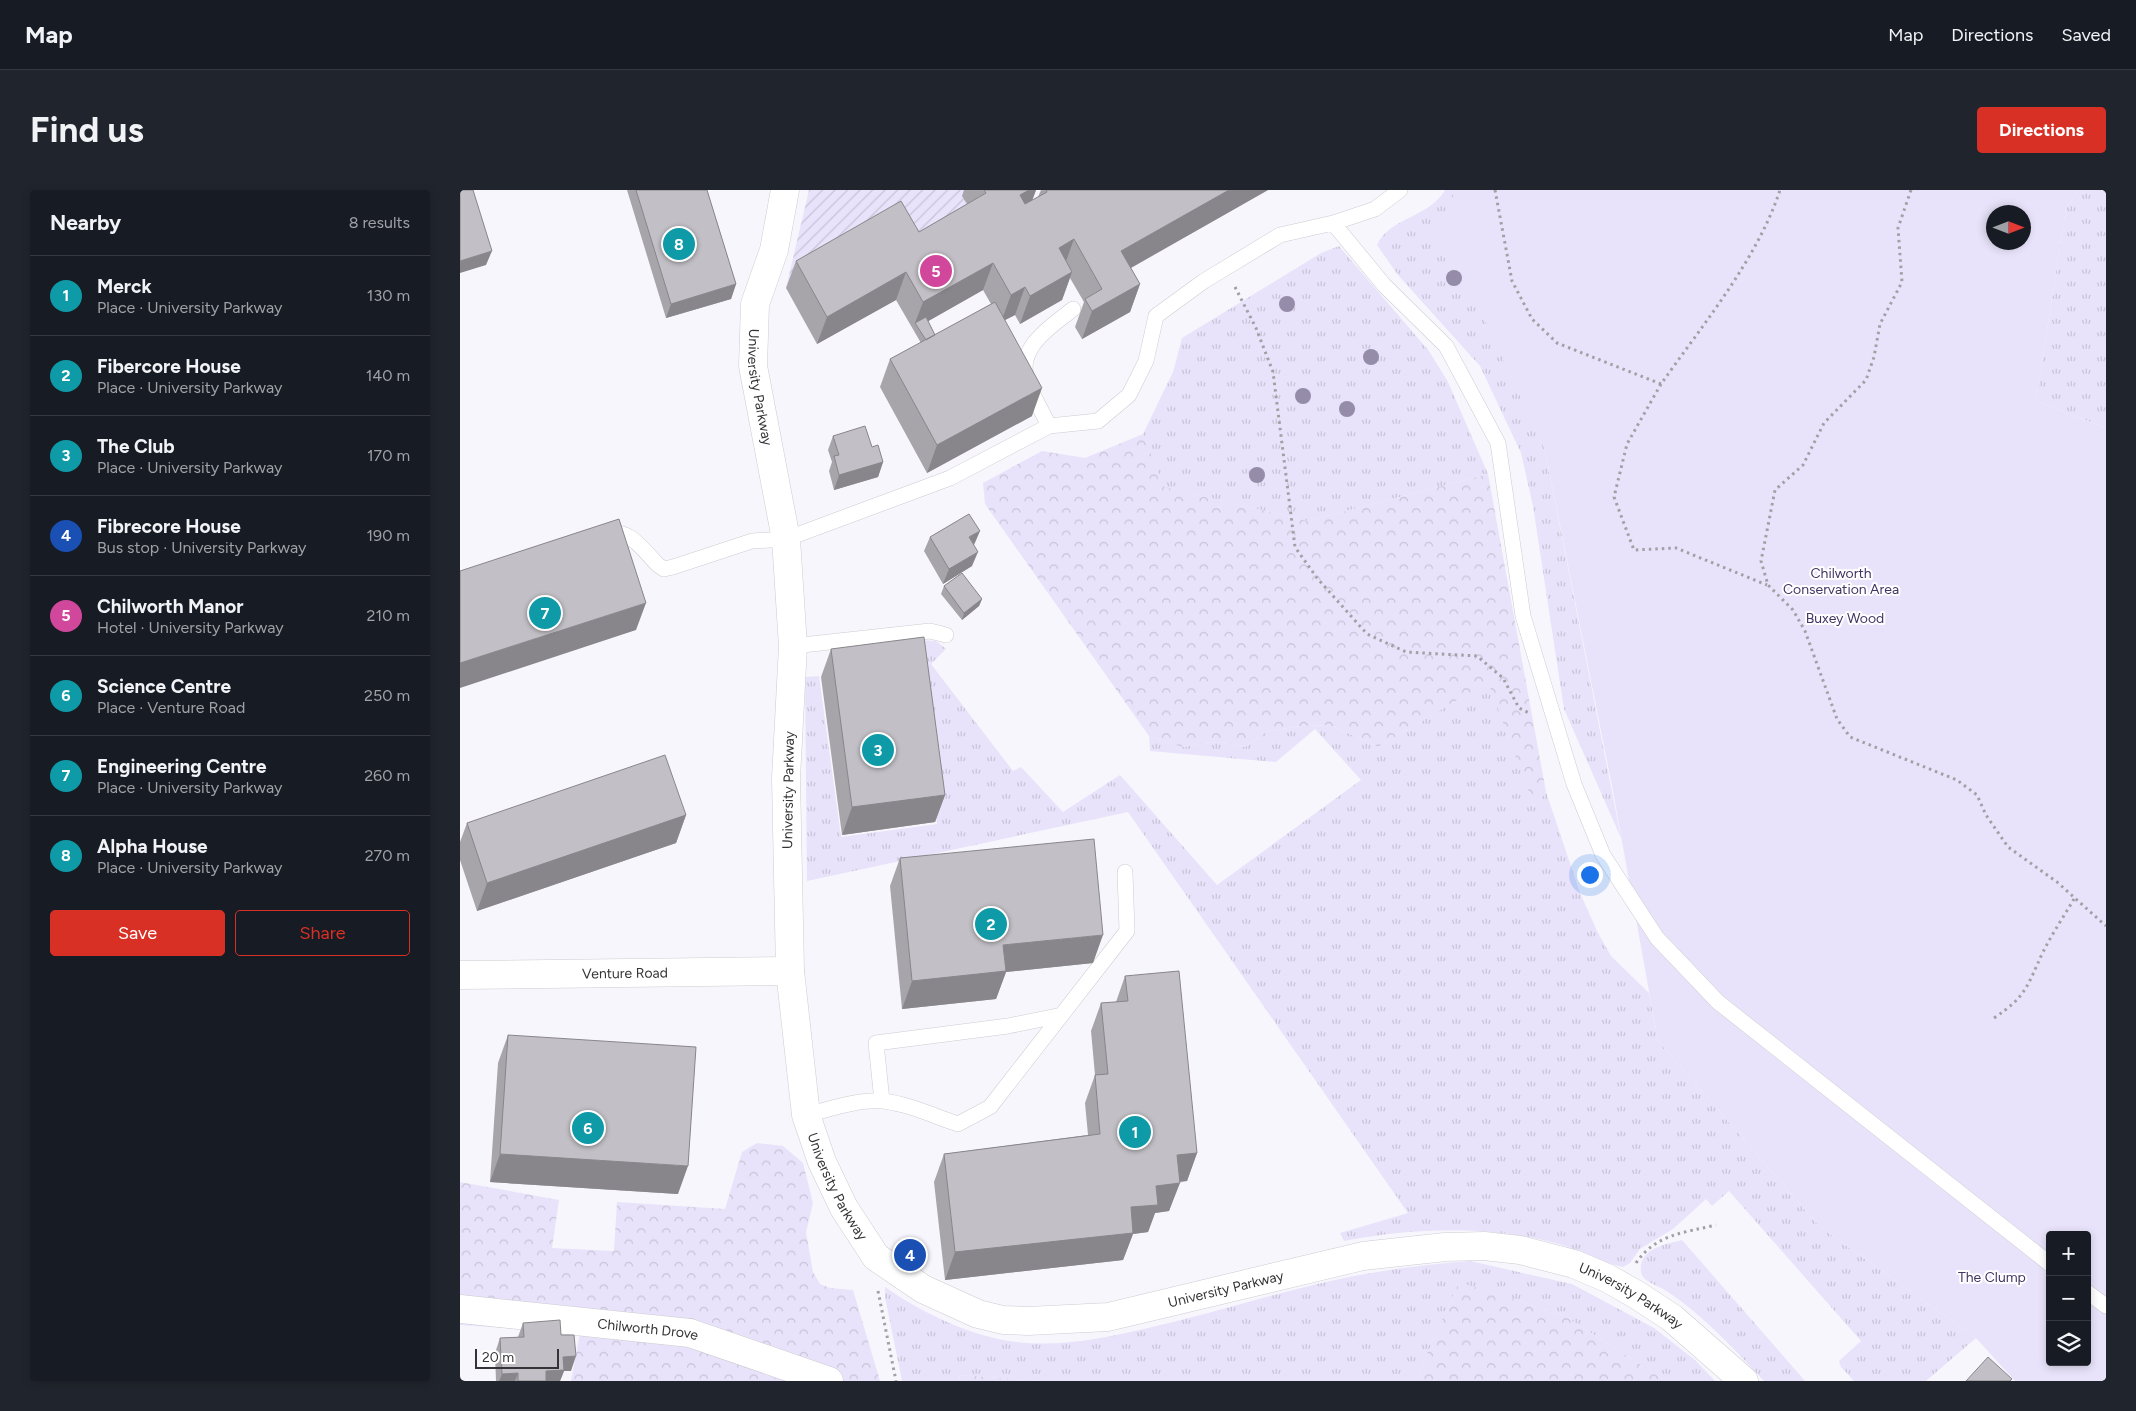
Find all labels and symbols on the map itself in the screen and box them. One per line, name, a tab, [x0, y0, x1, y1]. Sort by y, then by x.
north arrow	[1986, 205, 2031, 250]
pin: 8	[663, 225, 695, 263]
pin: 5	[920, 252, 952, 290]
street label: University Parkway	[744, 328, 776, 448]
park label: Chilworth Conservation Area	[1783, 565, 1899, 598]
pin: 7	[529, 594, 561, 632]
park label: Buxey Wood	[1806, 610, 1884, 627]
street label: University Parkway	[779, 730, 798, 849]
pin: 3	[862, 731, 894, 769]
your location	[1577, 862, 1603, 888]
pin: 2	[975, 905, 1007, 943]
street label: Venture Road	[582, 964, 668, 983]
pin: 6	[572, 1109, 604, 1147]
pin: 1	[1119, 1113, 1151, 1151]
street label: University Parkway	[804, 1131, 871, 1244]
pin: 4	[894, 1236, 926, 1274]
street label: University Parkway	[1576, 1259, 1687, 1333]
street label: University Parkway	[1166, 1267, 1286, 1311]
park label: The Clump	[1958, 1269, 2026, 1286]
street label: Chilworth Drove	[597, 1315, 701, 1344]
scale bar	[475, 1346, 559, 1369]

